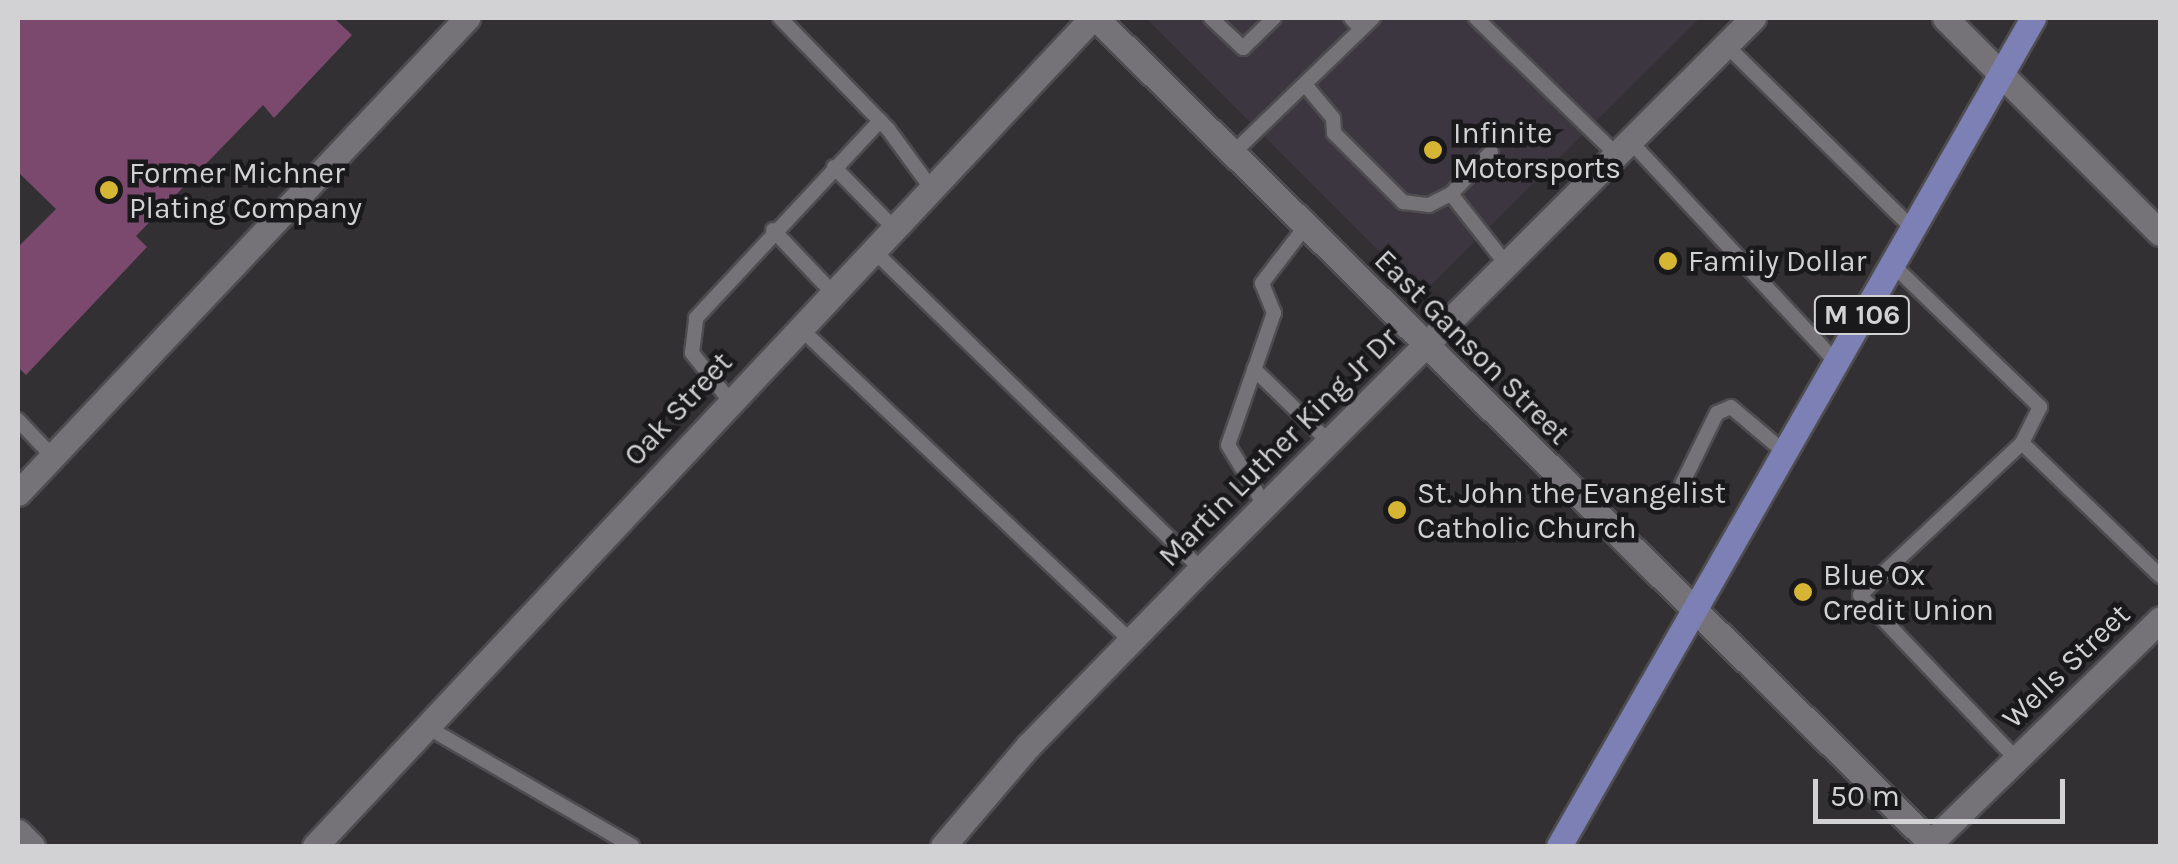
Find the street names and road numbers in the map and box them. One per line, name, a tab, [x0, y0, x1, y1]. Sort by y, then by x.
street label: East Ganson Street	[1367, 242, 1577, 452]
road number: M 106	[1812, 292, 1912, 338]
street label: Martin Luther King Jr Dr	[1151, 320, 1405, 574]
street label: Oak Street	[616, 345, 740, 473]
street label: Wells Street	[1995, 596, 2137, 736]

